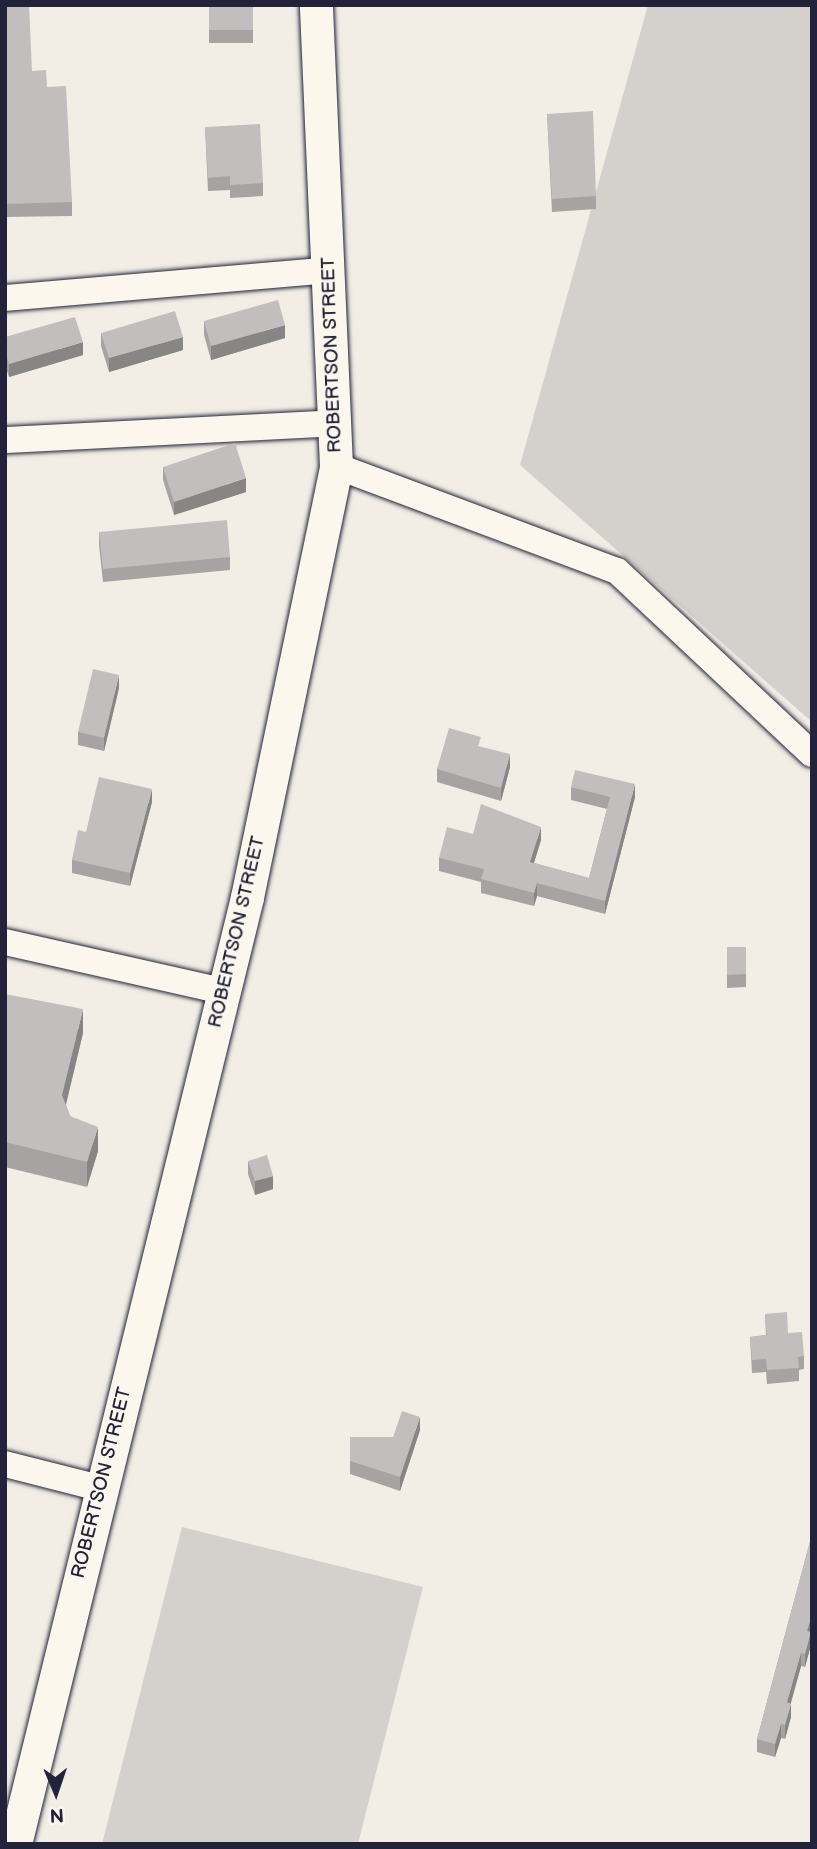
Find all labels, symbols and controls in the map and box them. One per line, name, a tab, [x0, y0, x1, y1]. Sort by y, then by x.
street label: ROBERTSON STREET	[317, 256, 347, 454]
street label: ROBERTSON STREET	[204, 834, 270, 1030]
street label: ROBERTSON STREET	[67, 1385, 137, 1581]
north arrow	[21, 1758, 91, 1828]
text: N	[49, 1803, 64, 1826]

